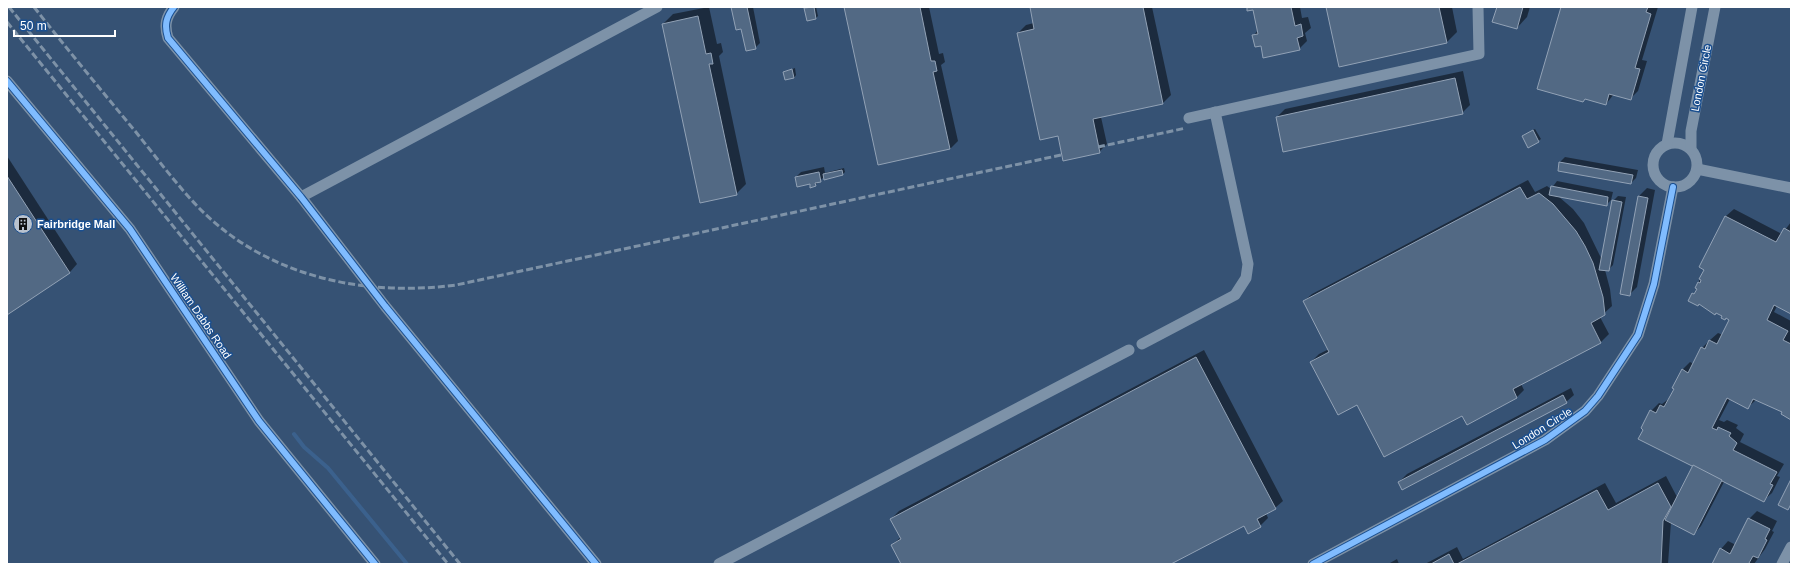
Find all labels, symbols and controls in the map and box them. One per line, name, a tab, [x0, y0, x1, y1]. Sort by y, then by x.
scale bar	[14, 12, 115, 38]
text: 50 m	[20, 19, 47, 33]
street label: London Circle	[1689, 44, 1713, 112]
building icon: Fairbridge Mall	[12, 213, 34, 235]
place label: Fairbridge Mall	[37, 218, 115, 230]
street label: William Dabbs Road	[168, 271, 234, 361]
street label: London Circle	[1510, 405, 1574, 451]

